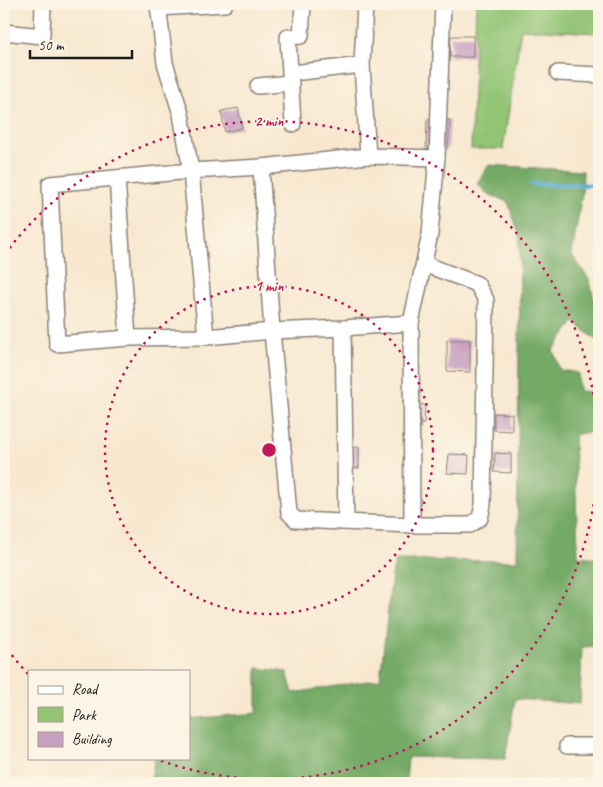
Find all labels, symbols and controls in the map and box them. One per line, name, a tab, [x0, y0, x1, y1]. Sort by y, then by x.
scale bar	[30, 28, 132, 60]
text: 50 m	[38, 36, 65, 55]
text: 2 min	[255, 112, 284, 131]
text: 1 min	[255, 277, 284, 296]
centre of rings	[260, 441, 278, 459]
legend	[28, 670, 190, 760]
text: Road	[72, 680, 99, 699]
text: Park	[72, 706, 97, 725]
text: Building	[72, 730, 112, 749]

